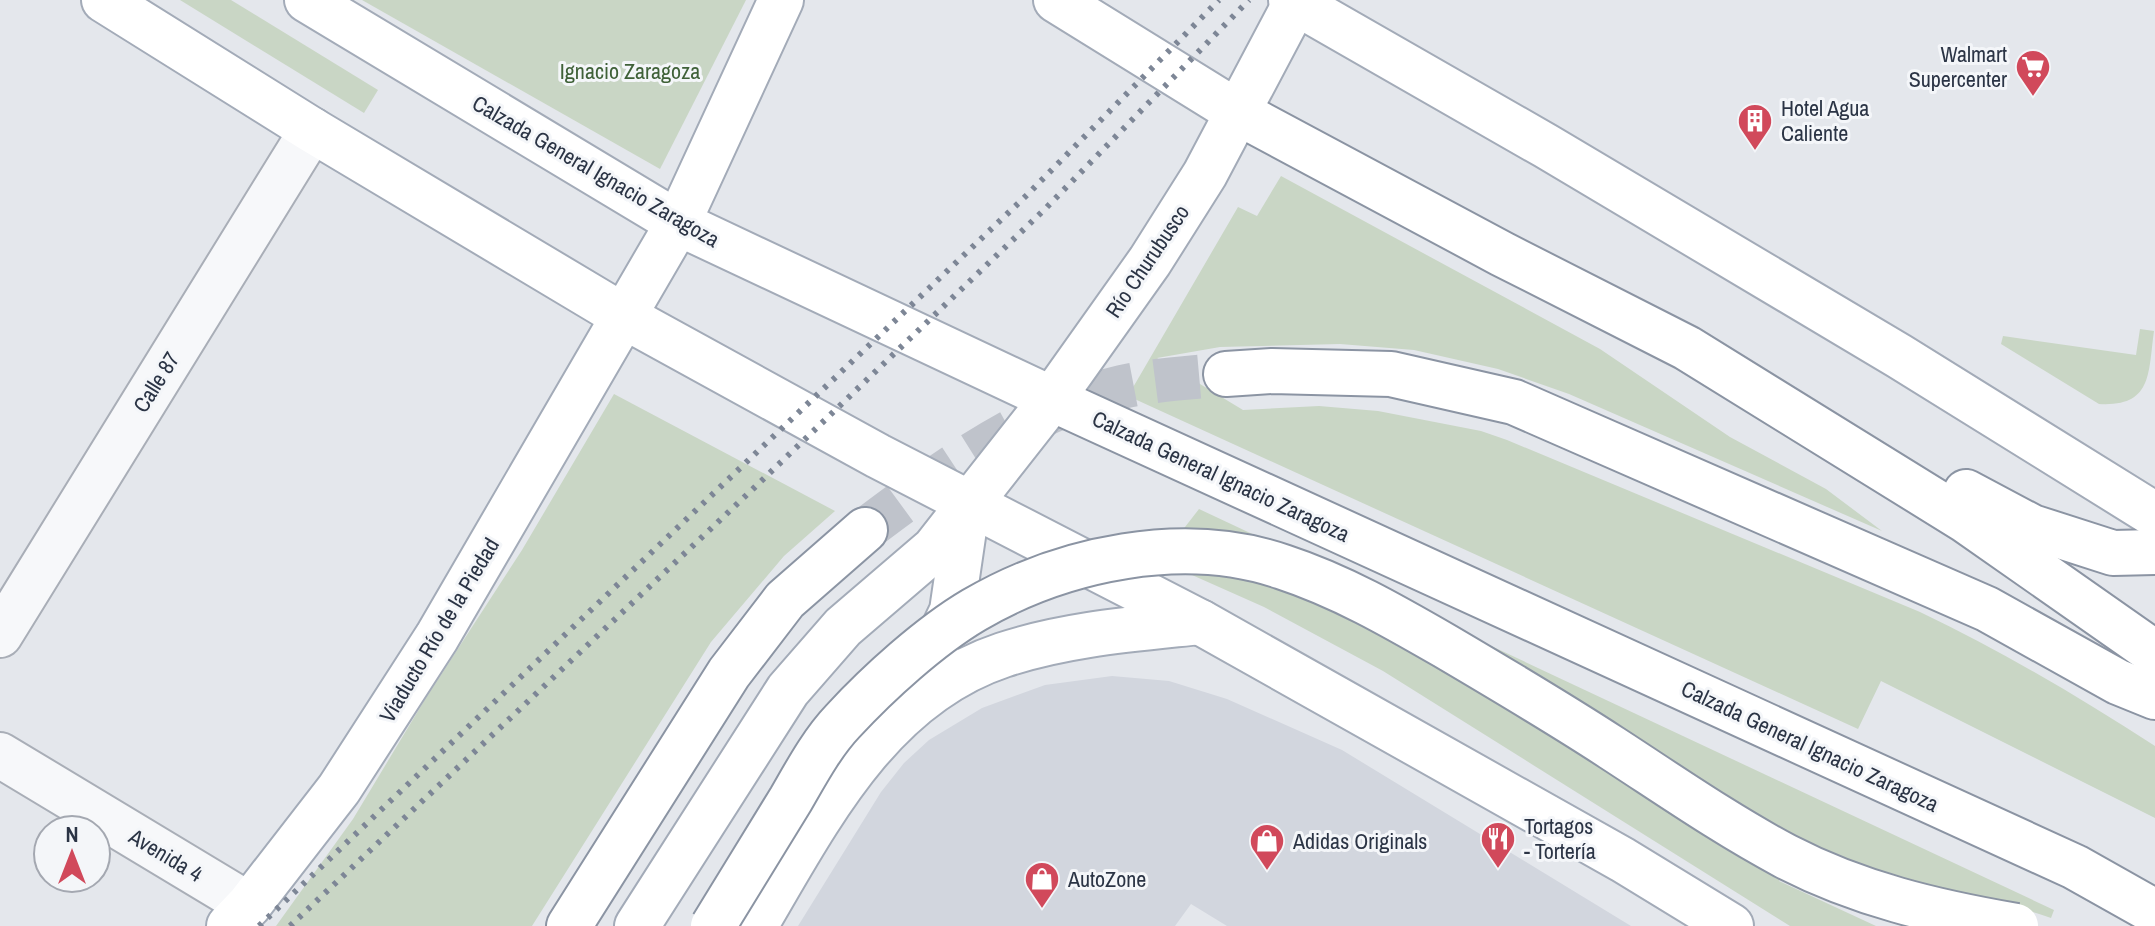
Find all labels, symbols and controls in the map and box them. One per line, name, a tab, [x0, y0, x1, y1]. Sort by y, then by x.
place label: Walmart Supercenter	[1909, 39, 2007, 94]
supermarket icon: Walmart Supercenter	[2014, 48, 2052, 98]
park label: Ignacio Zaragoza	[560, 56, 700, 86]
street label: Calzada General Ignacio Zaragoza	[467, 88, 725, 254]
place label: Hotel Agua Caliente	[1781, 93, 1869, 148]
building icon: Hotel Agua Caliente	[1736, 102, 1774, 152]
street label: Río Churubusco	[1098, 199, 1196, 323]
street label: Calle 87	[126, 346, 186, 418]
street label: Calzada General Ignacio Zaragoza	[1087, 403, 1355, 549]
street label: Viaducto Río de la Piedad	[372, 532, 506, 728]
street label: Calzada General Ignacio Zaragoza	[1676, 673, 1944, 819]
place label: Tortagos - Tortería	[1524, 811, 1596, 866]
north arrow	[32, 814, 112, 894]
text: N	[65, 819, 79, 849]
restaurant icon: Tortagos - Tortería	[1479, 820, 1517, 870]
street label: Avenida 4	[123, 821, 208, 889]
shop icon: Adidas Originals	[1248, 822, 1286, 872]
place label: Adidas Originals	[1292, 826, 1427, 856]
shop icon: AutoZone	[1023, 860, 1061, 910]
place label: AutoZone	[1067, 864, 1146, 894]

